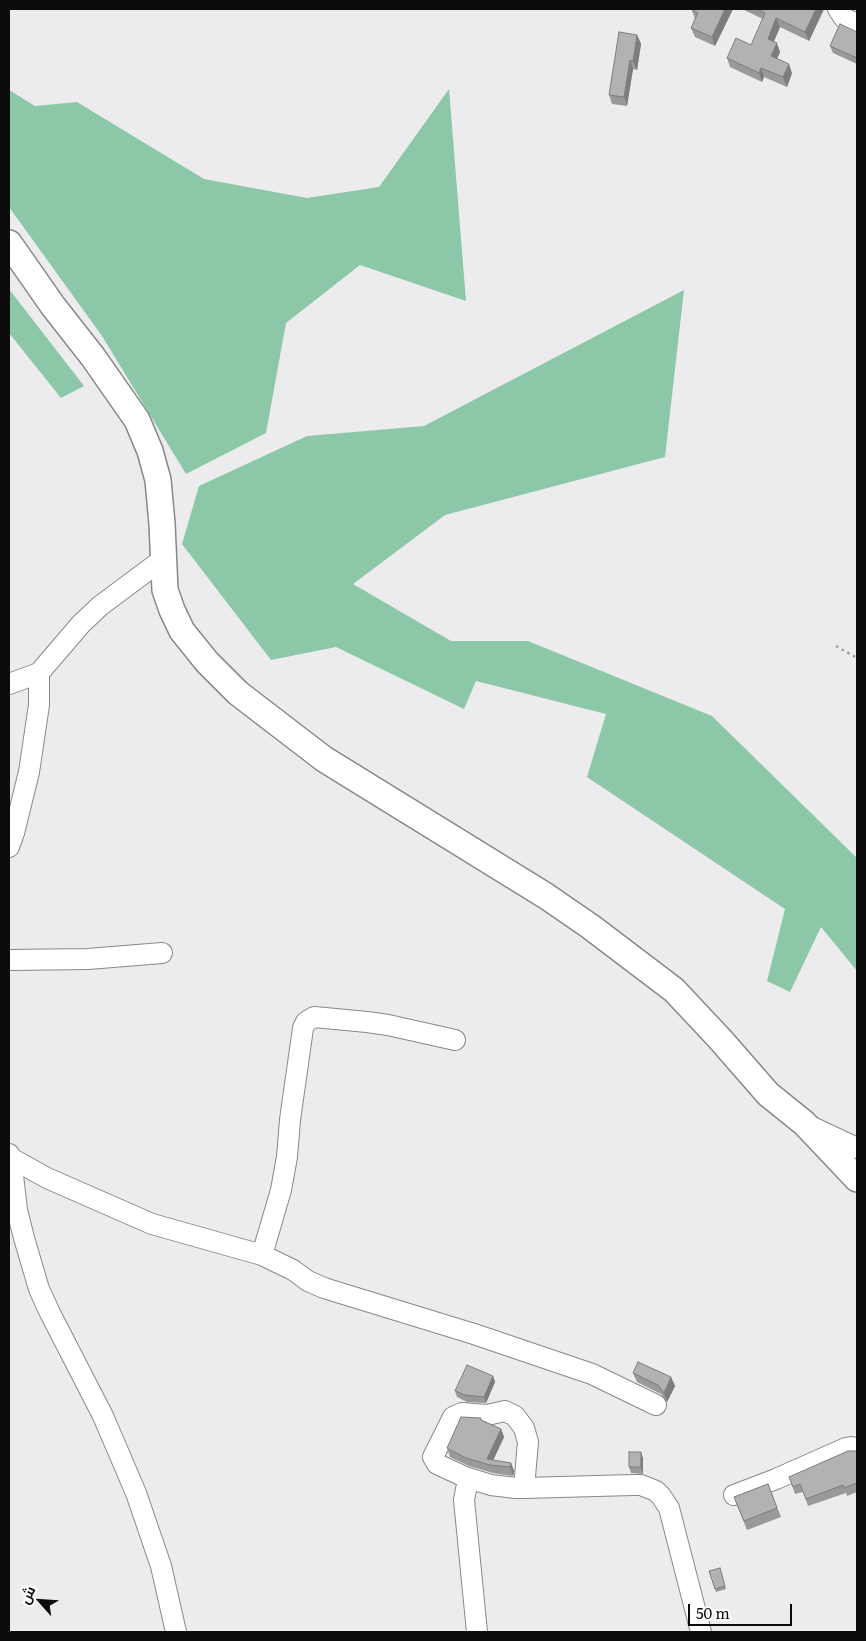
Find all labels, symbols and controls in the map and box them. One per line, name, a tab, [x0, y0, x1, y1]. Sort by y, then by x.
north arrow	[15, 1576, 65, 1626]
text: ش	[14, 1582, 39, 1607]
scale bar	[691, 1594, 795, 1626]
text: 50 m	[696, 1601, 730, 1624]

